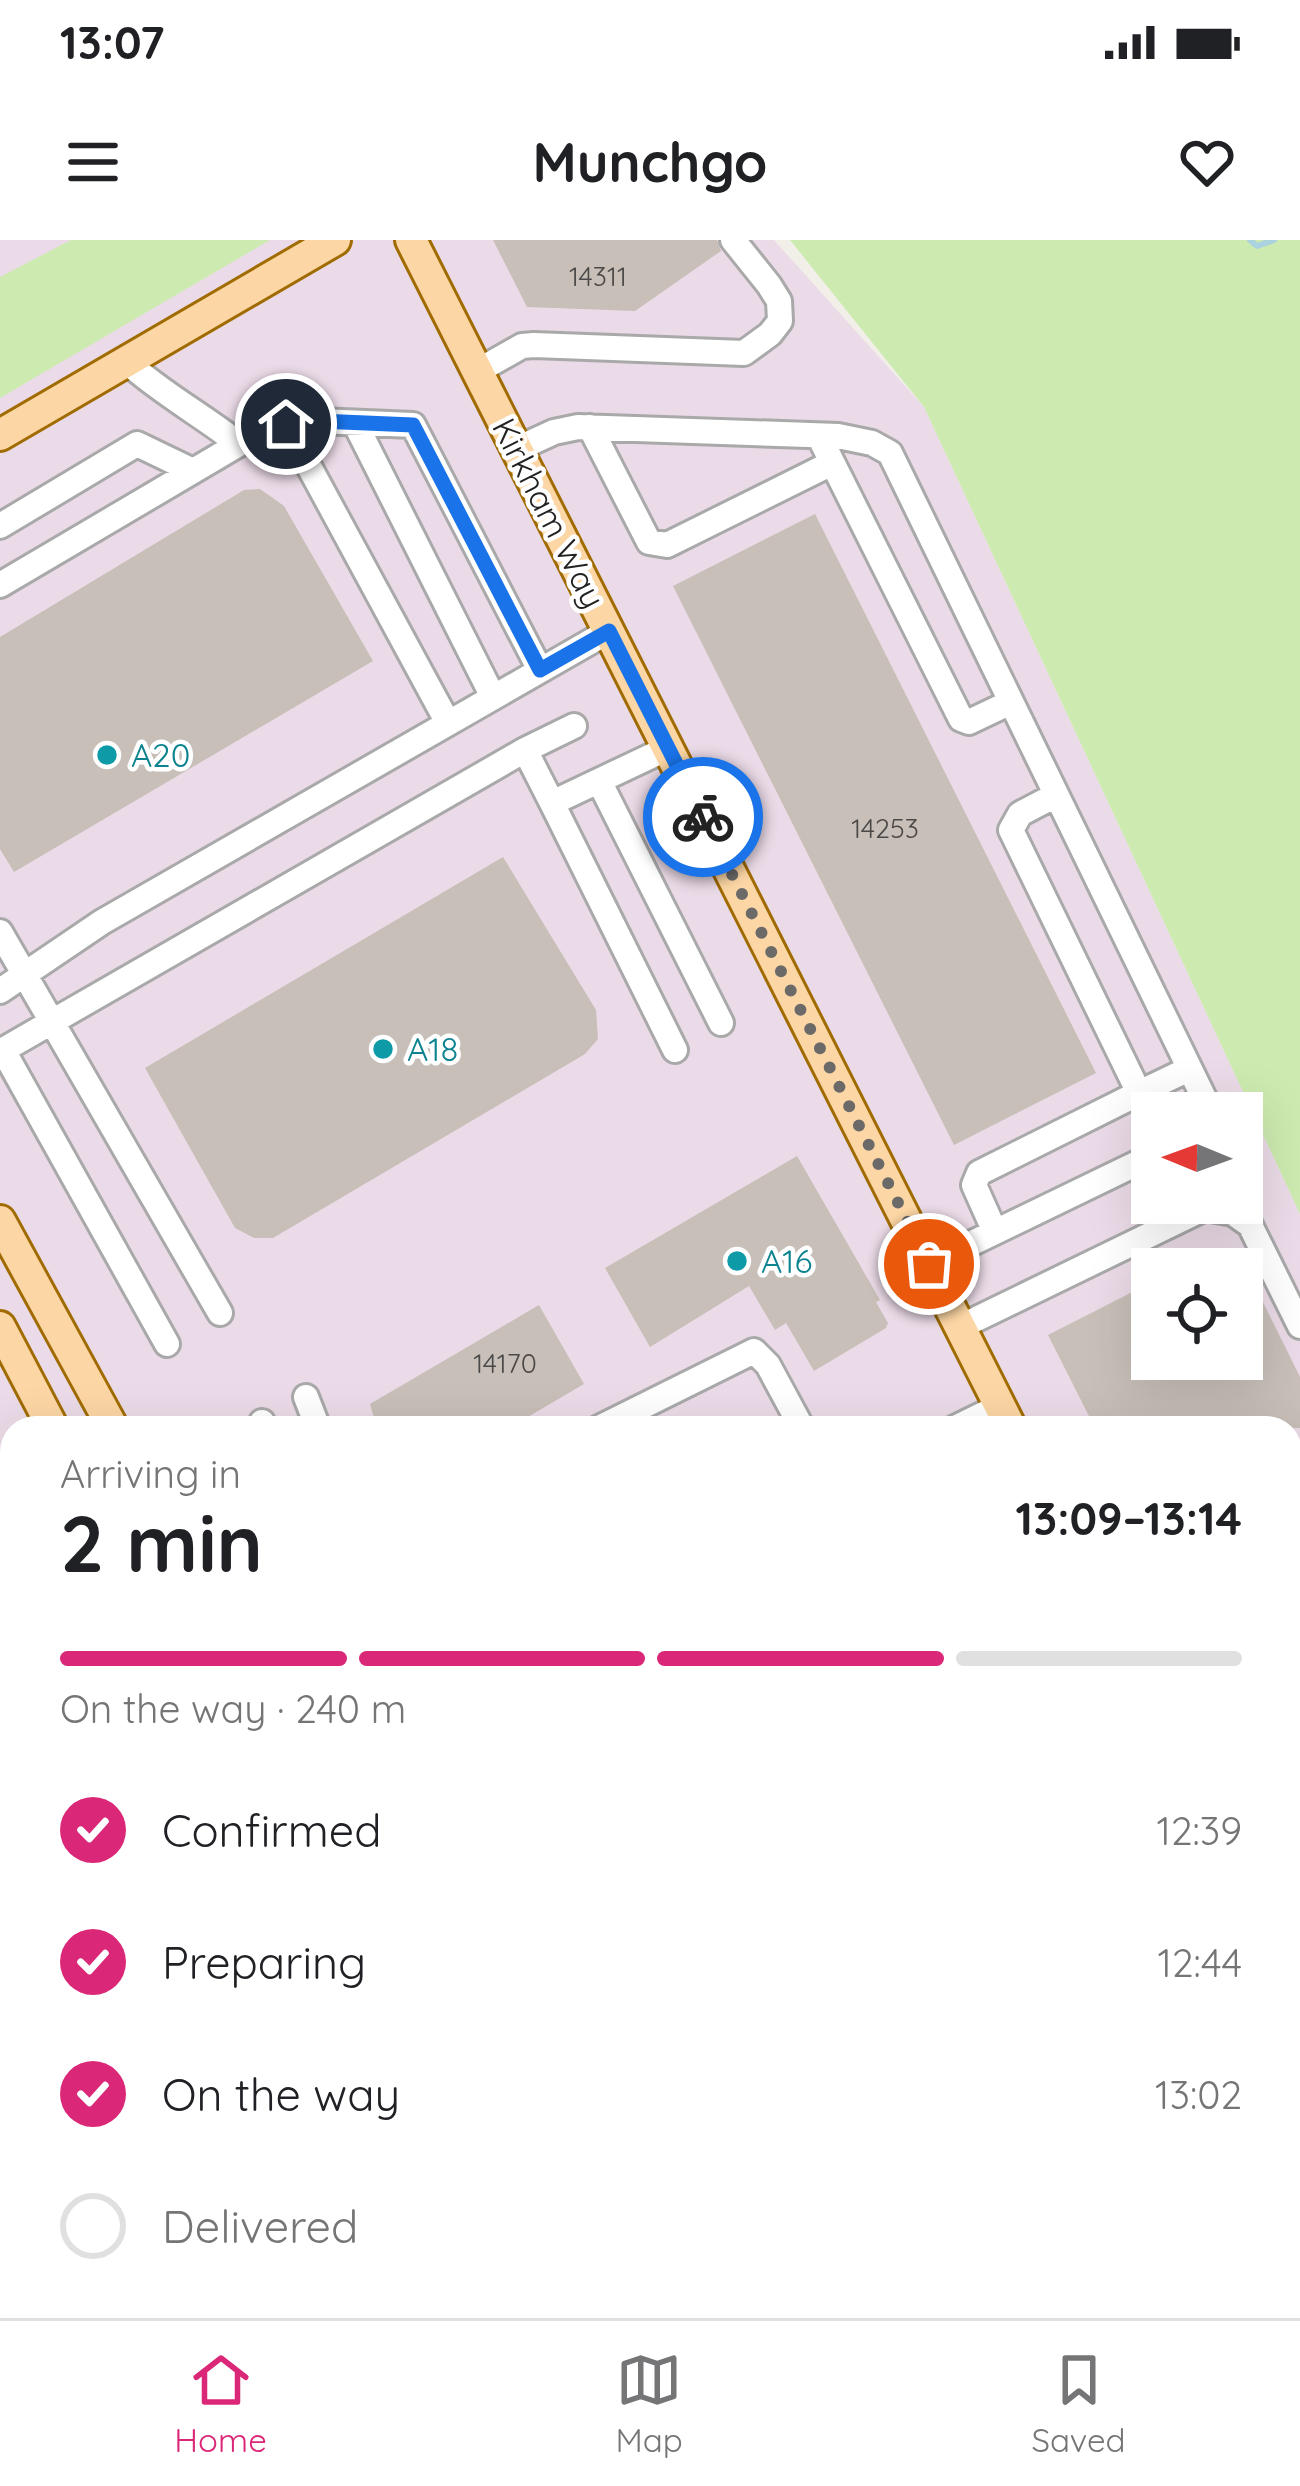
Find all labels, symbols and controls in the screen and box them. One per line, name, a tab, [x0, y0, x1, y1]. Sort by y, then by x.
text: 13:07	[60, 14, 165, 70]
text: Munchgo	[533, 128, 767, 196]
icon: menu	[60, 129, 126, 195]
icon: heart	[1174, 129, 1240, 195]
house number: 14311	[569, 259, 627, 293]
pin	[235, 373, 337, 475]
icon: home	[253, 391, 319, 457]
street label: Kirkham Way	[484, 411, 615, 615]
place label: A20	[131, 734, 190, 775]
marker: A20	[94, 742, 120, 768]
courier	[643, 757, 763, 877]
icon: bike	[670, 784, 736, 850]
house number: 14253	[851, 811, 919, 845]
place label: A18	[407, 1028, 458, 1069]
marker: A18	[370, 1036, 396, 1062]
north arrow	[1131, 1092, 1263, 1224]
map controls	[1131, 1092, 1263, 1380]
pin	[878, 1213, 980, 1315]
icon: bag	[896, 1231, 962, 1297]
place label: A16	[761, 1240, 812, 1281]
marker: A16	[724, 1248, 750, 1274]
button: locate	[1131, 1248, 1263, 1380]
house number: 14170	[473, 1346, 537, 1380]
text: Arriving in	[60, 1449, 241, 1498]
text: 13:09–13:14	[1016, 1490, 1242, 1546]
text: 2 min	[60, 1494, 263, 1592]
text: On the way · 240 m	[60, 1684, 406, 1733]
icon: check	[60, 1797, 126, 1863]
text: Confirmed	[162, 1802, 381, 1858]
text: 12:39	[1156, 1806, 1242, 1855]
icon: check	[60, 1929, 126, 1995]
text: Preparing	[162, 1934, 366, 1990]
text: 12:44	[1158, 1938, 1242, 1987]
icon: check	[60, 2061, 126, 2127]
text: On the way	[162, 2066, 400, 2122]
text: 13:02	[1155, 2070, 1242, 2119]
text: Delivered	[162, 2198, 358, 2254]
tab: Home	[174, 2347, 267, 2460]
tab: Map	[616, 2347, 683, 2460]
tab: Saved	[1032, 2347, 1126, 2460]

